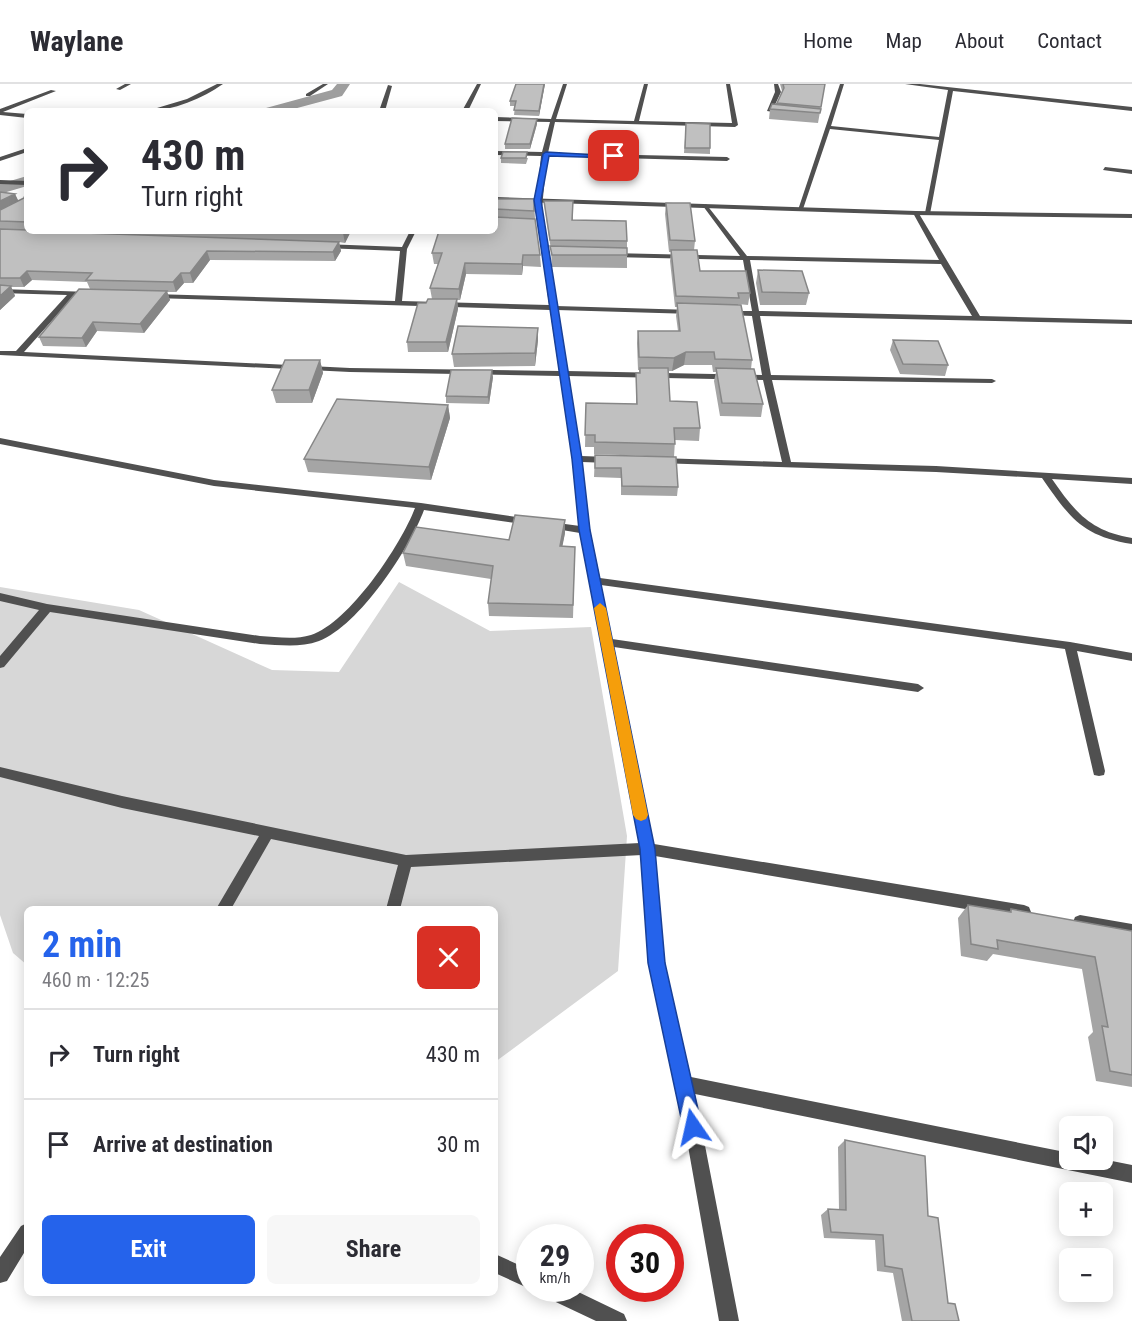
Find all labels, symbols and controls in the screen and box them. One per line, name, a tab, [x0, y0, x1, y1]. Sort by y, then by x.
text: Waylane	[30, 25, 123, 58]
text: Home	[803, 29, 853, 53]
text: Map	[886, 29, 922, 53]
text: About	[955, 29, 1004, 53]
text: Contact	[1037, 29, 1102, 53]
pin	[588, 130, 639, 181]
text: 430 m	[141, 131, 246, 180]
icon: right	[42, 132, 120, 210]
icon: arrive	[597, 139, 630, 172]
text: Turn right	[141, 181, 243, 213]
text: 2 min	[42, 924, 122, 966]
button: close	[417, 926, 480, 989]
text: 460 m · 12:25	[42, 968, 149, 992]
icon: right	[42, 1038, 75, 1071]
text: Turn right	[93, 1042, 180, 1067]
text: 430 m	[426, 1042, 480, 1067]
position arrow	[661, 1095, 725, 1159]
map controls	[1059, 1116, 1113, 1302]
button: sound	[1059, 1116, 1113, 1170]
icon: arrive	[42, 1128, 75, 1161]
text: Arrive at destination	[93, 1132, 273, 1157]
text: 30 m	[437, 1132, 480, 1157]
button: +	[1059, 1182, 1113, 1236]
button: Exit	[42, 1215, 255, 1284]
button: Share	[267, 1215, 480, 1284]
speed limit sign: 30	[606, 1224, 684, 1302]
text: 29	[540, 1238, 570, 1273]
button: −	[1059, 1248, 1113, 1302]
text: km/h	[540, 1269, 570, 1287]

